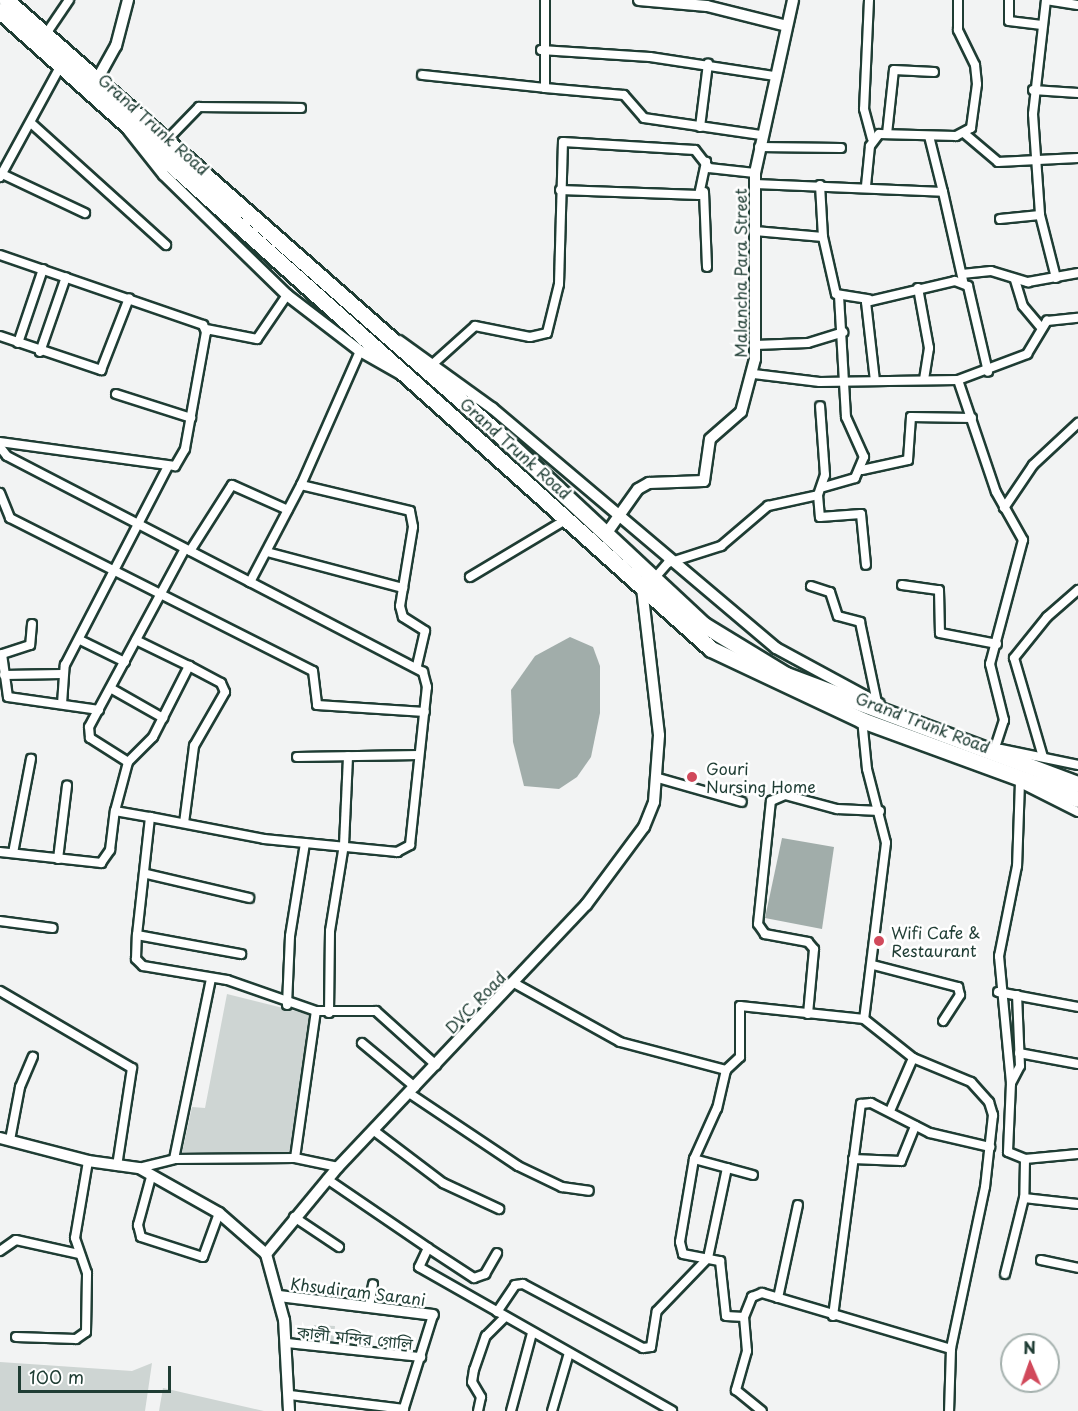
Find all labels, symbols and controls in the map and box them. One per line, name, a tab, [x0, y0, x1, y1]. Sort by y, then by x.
street label: Grand Trunk Road	[94, 69, 214, 179]
street label: Malancha Para Street	[730, 188, 750, 358]
street label: Grand Trunk Road	[456, 393, 576, 503]
street label: Grand Trunk Road	[852, 687, 994, 757]
place label: Gouri Nursing Home	[706, 758, 816, 796]
marker: Gouri Nursing Home	[683, 768, 701, 786]
place label: Wifi Cafe & Restaurant	[891, 922, 982, 960]
marker: Wifi Cafe & Restaurant	[872, 934, 886, 948]
street label: DVC Road	[441, 967, 509, 1037]
street label: Khsudiram Sarani	[289, 1273, 427, 1309]
street label: কালী মন্দির গোলি	[296, 1321, 414, 1353]
north arrow	[1000, 1333, 1060, 1393]
text: N	[1023, 1335, 1036, 1359]
scale bar	[21, 1354, 174, 1392]
text: 100 m	[29, 1363, 84, 1390]

